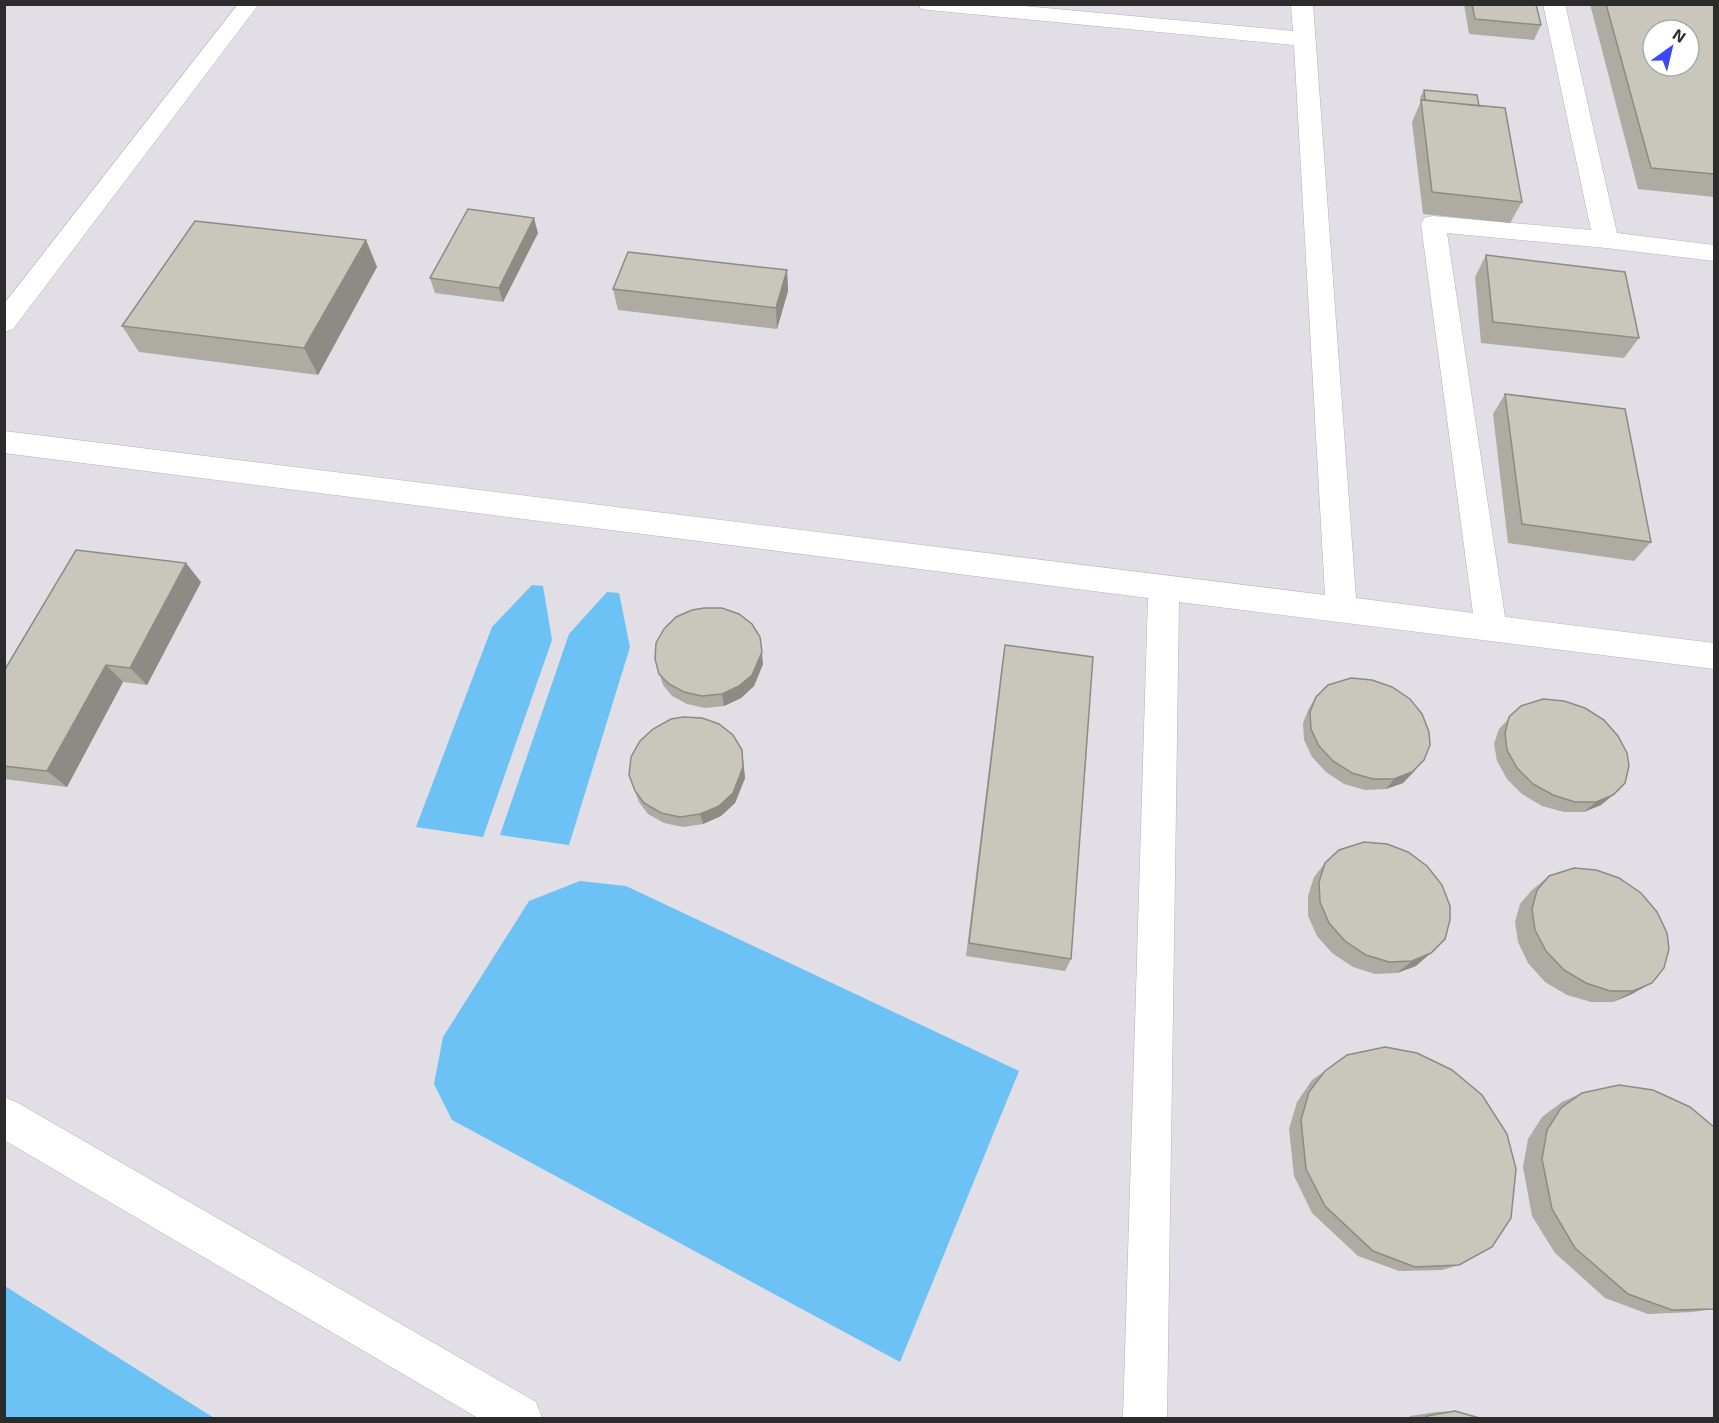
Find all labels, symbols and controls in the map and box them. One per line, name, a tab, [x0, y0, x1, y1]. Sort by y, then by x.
north arrow	[1641, 18, 1701, 78]
text: N	[1670, 24, 1690, 46]

